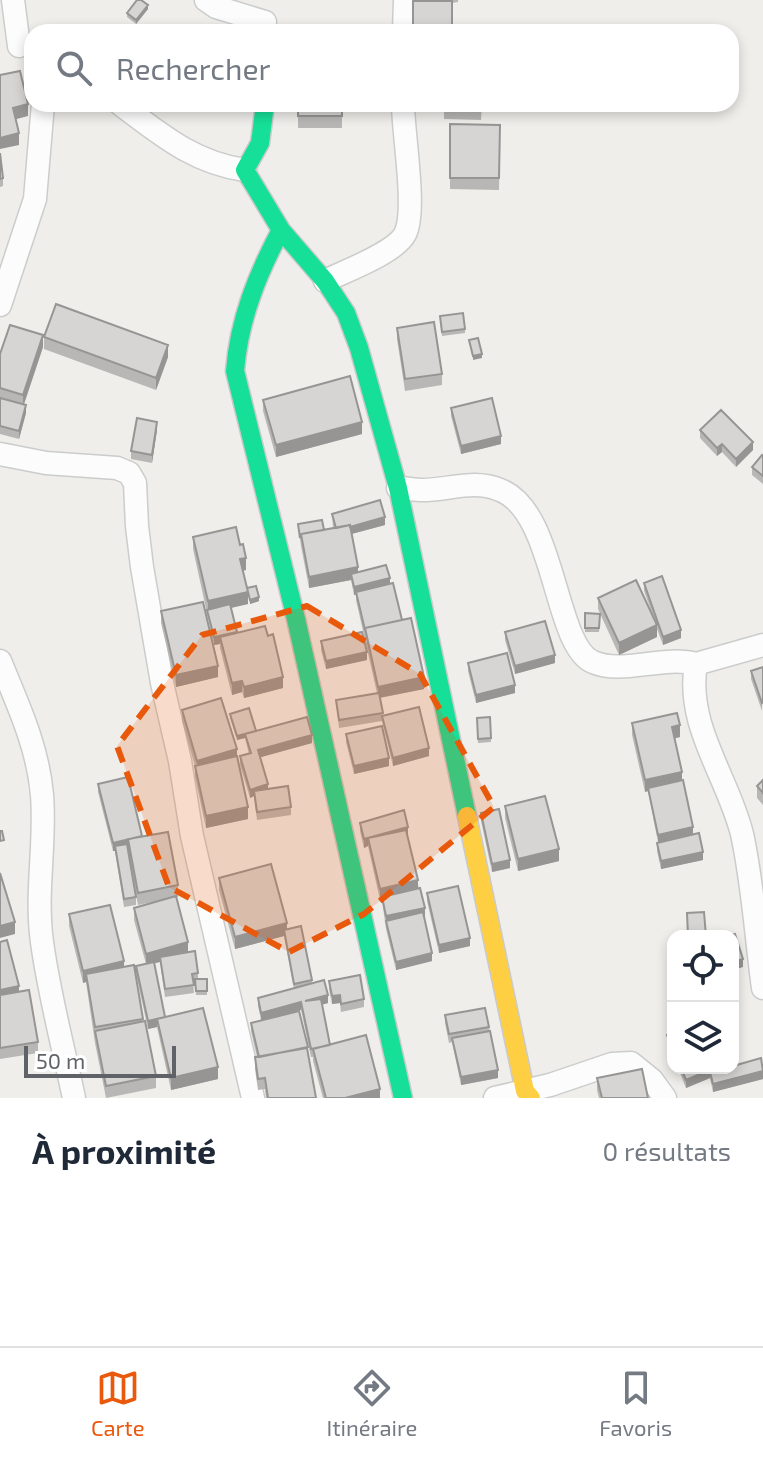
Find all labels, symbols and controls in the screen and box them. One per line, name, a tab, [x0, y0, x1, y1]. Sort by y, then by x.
search box	[24, 24, 739, 112]
icon: search	[52, 46, 96, 90]
text: Rechercher	[116, 50, 271, 86]
map controls	[667, 930, 739, 1074]
button: locate	[667, 930, 739, 1002]
button: layers	[667, 1002, 739, 1074]
scale bar	[24, 1042, 176, 1078]
text: 50 m	[36, 1047, 85, 1073]
text: À proximité	[32, 1130, 216, 1171]
text: 0 résultats	[603, 1135, 731, 1166]
tab: Carte	[91, 1366, 145, 1440]
tab: Itinéraire	[326, 1366, 417, 1440]
tab: Favoris	[599, 1366, 672, 1440]

